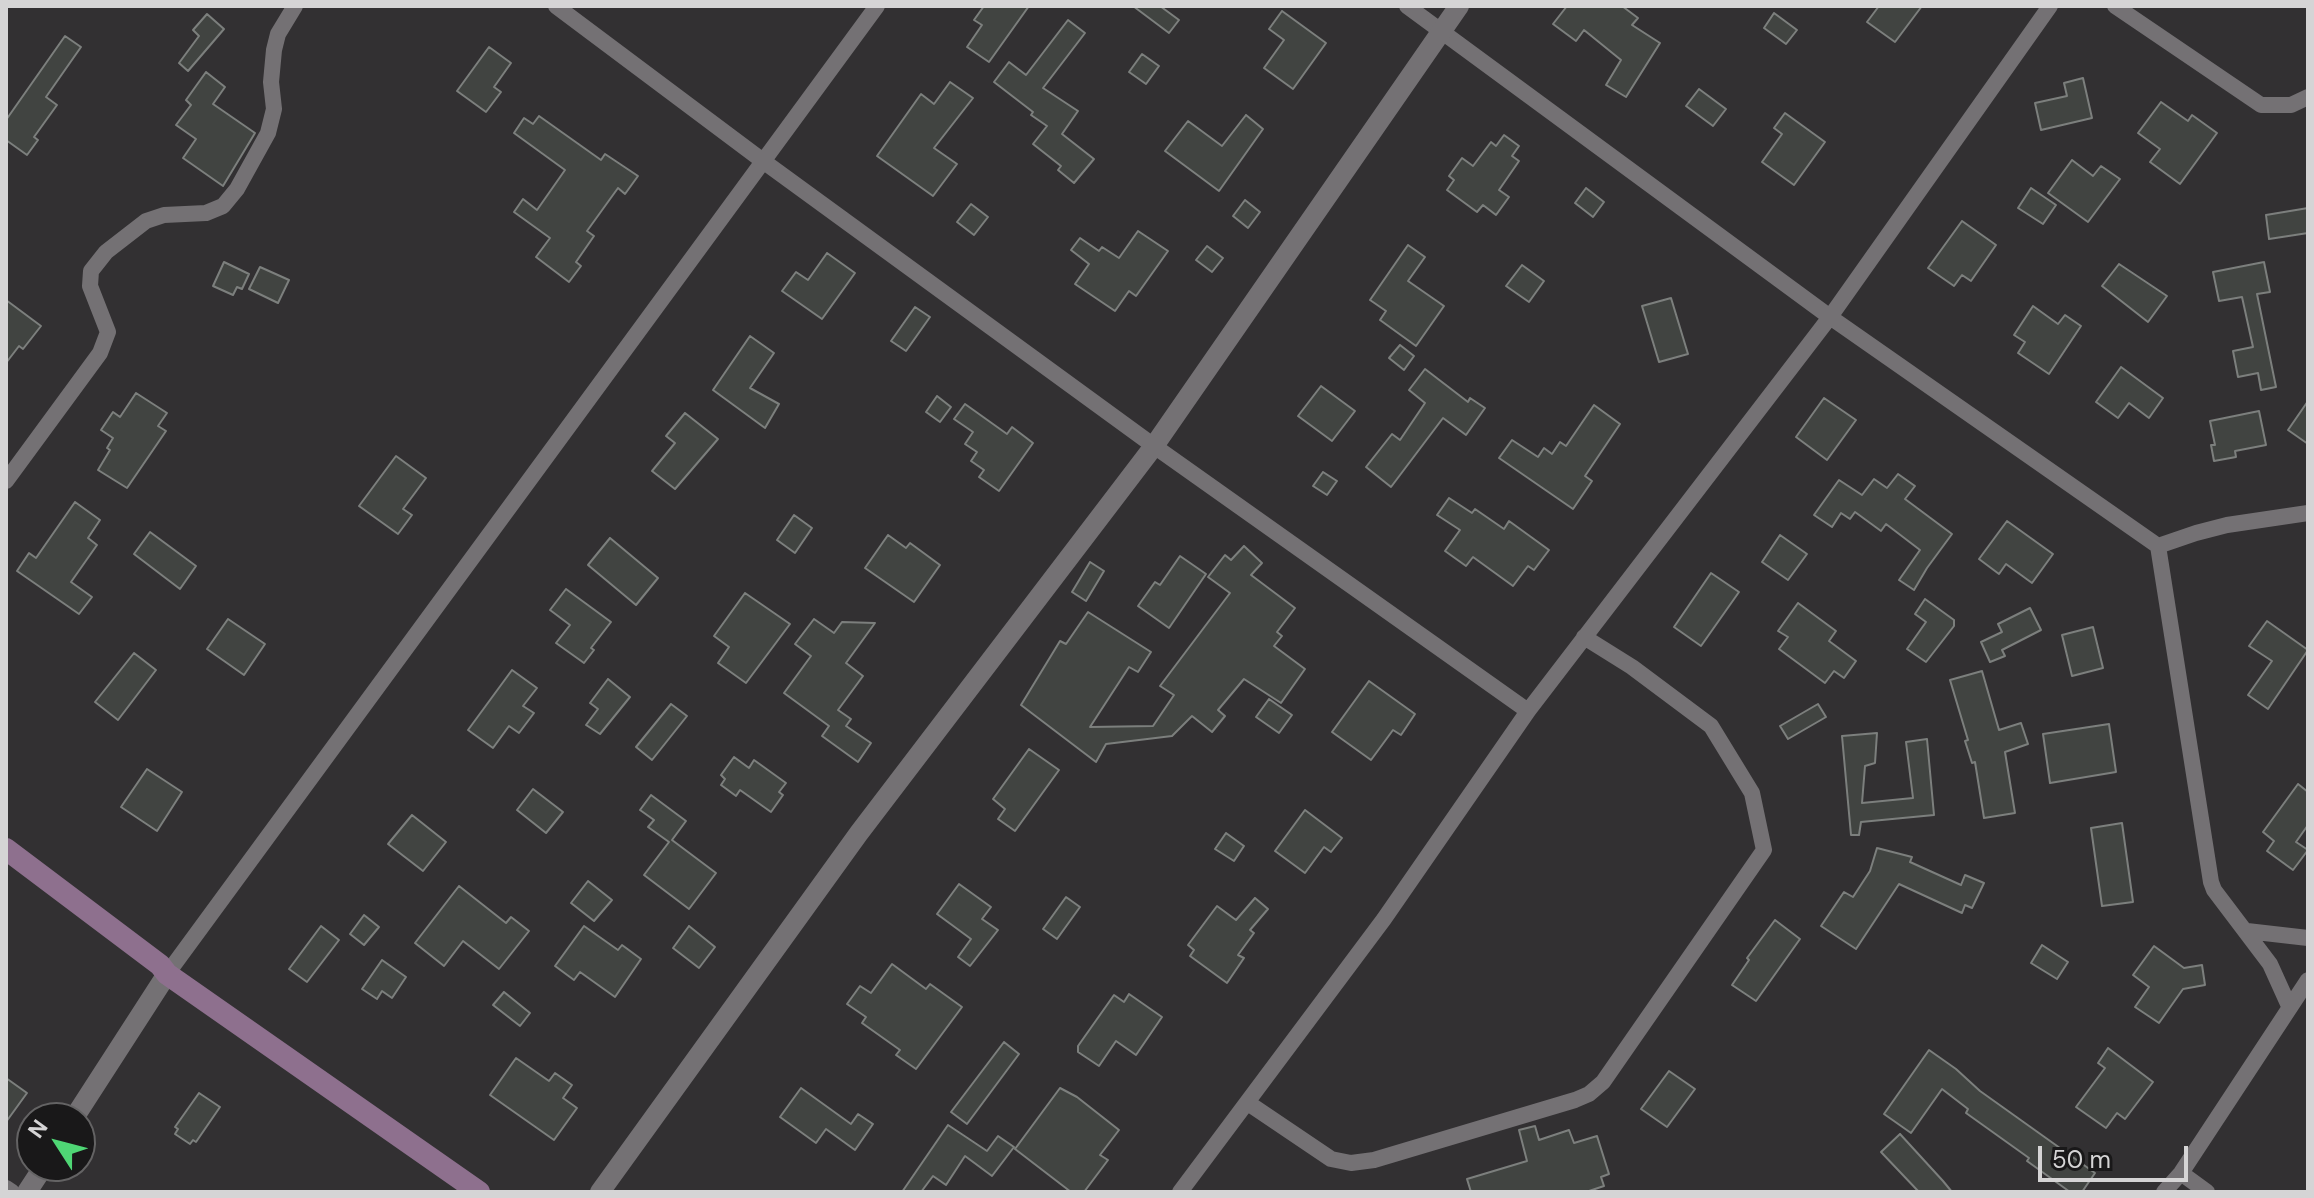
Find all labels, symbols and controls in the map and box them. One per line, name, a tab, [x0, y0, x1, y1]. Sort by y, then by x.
north arrow	[16, 1102, 96, 1182]
text: N	[21, 1114, 54, 1144]
scale bar	[2042, 1130, 2192, 1180]
text: 50 m	[2052, 1144, 2111, 1175]

